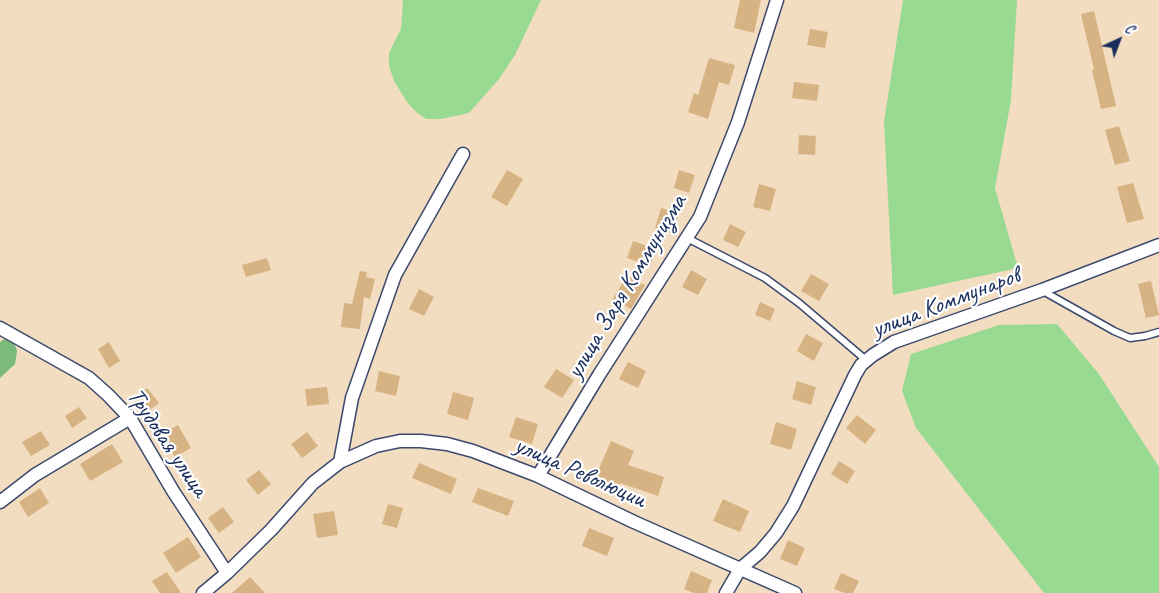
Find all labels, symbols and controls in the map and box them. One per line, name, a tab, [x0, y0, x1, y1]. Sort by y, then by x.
north arrow	[1094, 15, 1144, 65]
text: С	[1121, 20, 1138, 37]
street label: улица Заря Коммунизма	[560, 189, 694, 385]
street label: улица Коммунаров	[868, 261, 1024, 345]
street label: Трудовая улица	[120, 383, 214, 503]
street label: улица Революции	[510, 431, 650, 515]

